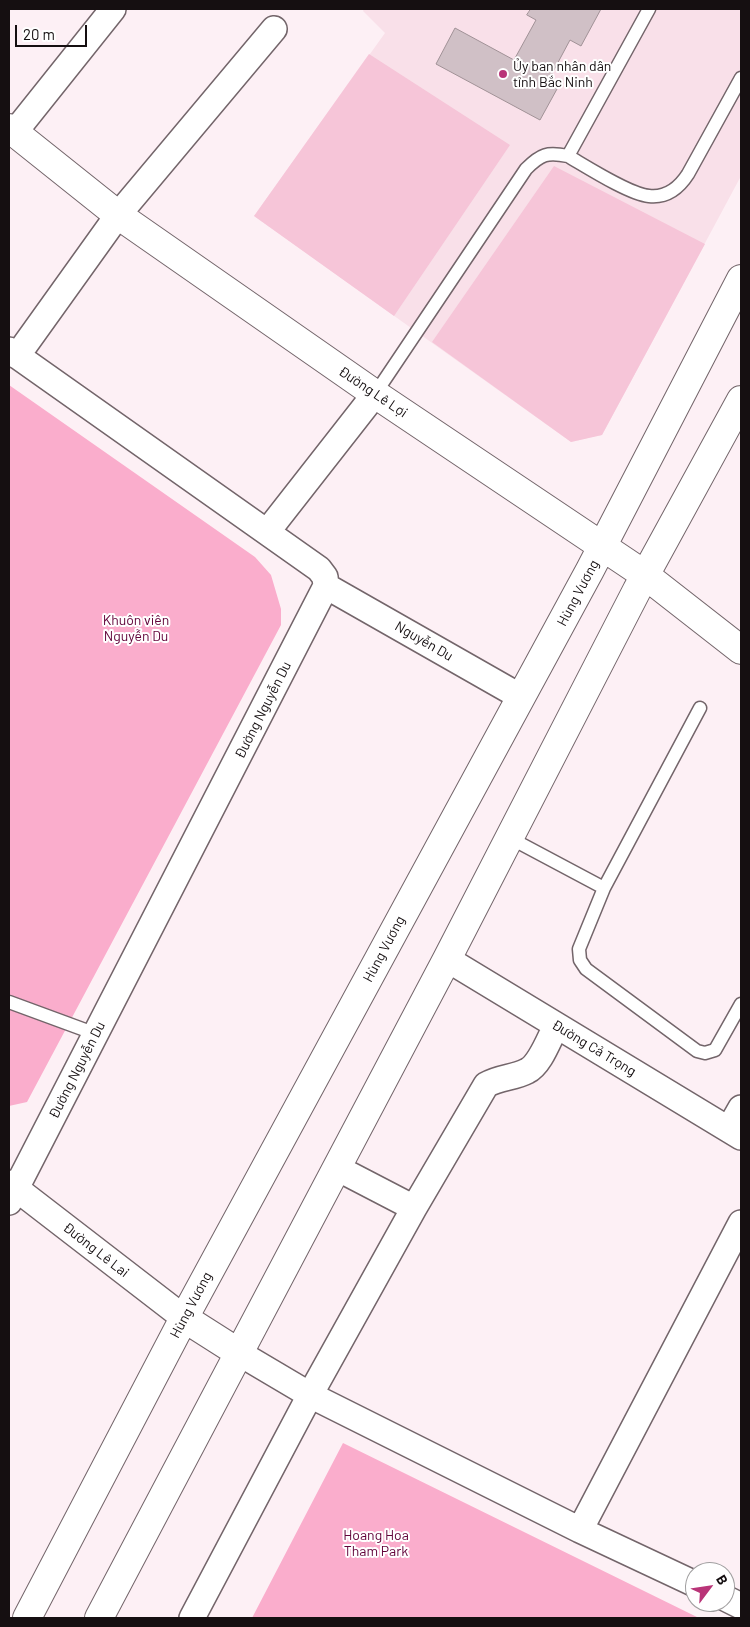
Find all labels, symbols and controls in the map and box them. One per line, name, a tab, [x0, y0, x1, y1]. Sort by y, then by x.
scale bar	[18, 15, 90, 47]
text: 20 m	[23, 25, 55, 43]
place label: Ủy ban nhân dân tỉnh Bắc Ninh	[513, 58, 611, 90]
marker: Ủy ban nhân dân tỉnh Bắc Ninh	[497, 68, 509, 80]
street label: Đường Lê Lợi	[335, 363, 411, 421]
street label: Hùng Vương	[554, 557, 602, 629]
park label: Khuôn viên Nguyễn Du	[103, 612, 169, 644]
street label: Nguyễn Du	[392, 618, 456, 664]
street label: Đường Nguyễn Du	[231, 659, 295, 761]
street label: Hùng Vương	[360, 913, 408, 985]
street label: Đường Cả Trọng	[549, 1016, 639, 1080]
street label: Đường Nguyễn Du	[45, 1019, 109, 1121]
street label: Đường Lê Lai	[60, 1219, 132, 1281]
street label: Hùng Vương	[167, 1269, 215, 1341]
park label: Hoang Hoa Tham Park	[343, 1527, 409, 1560]
north arrow	[685, 1562, 735, 1612]
text: B	[713, 1571, 732, 1588]

